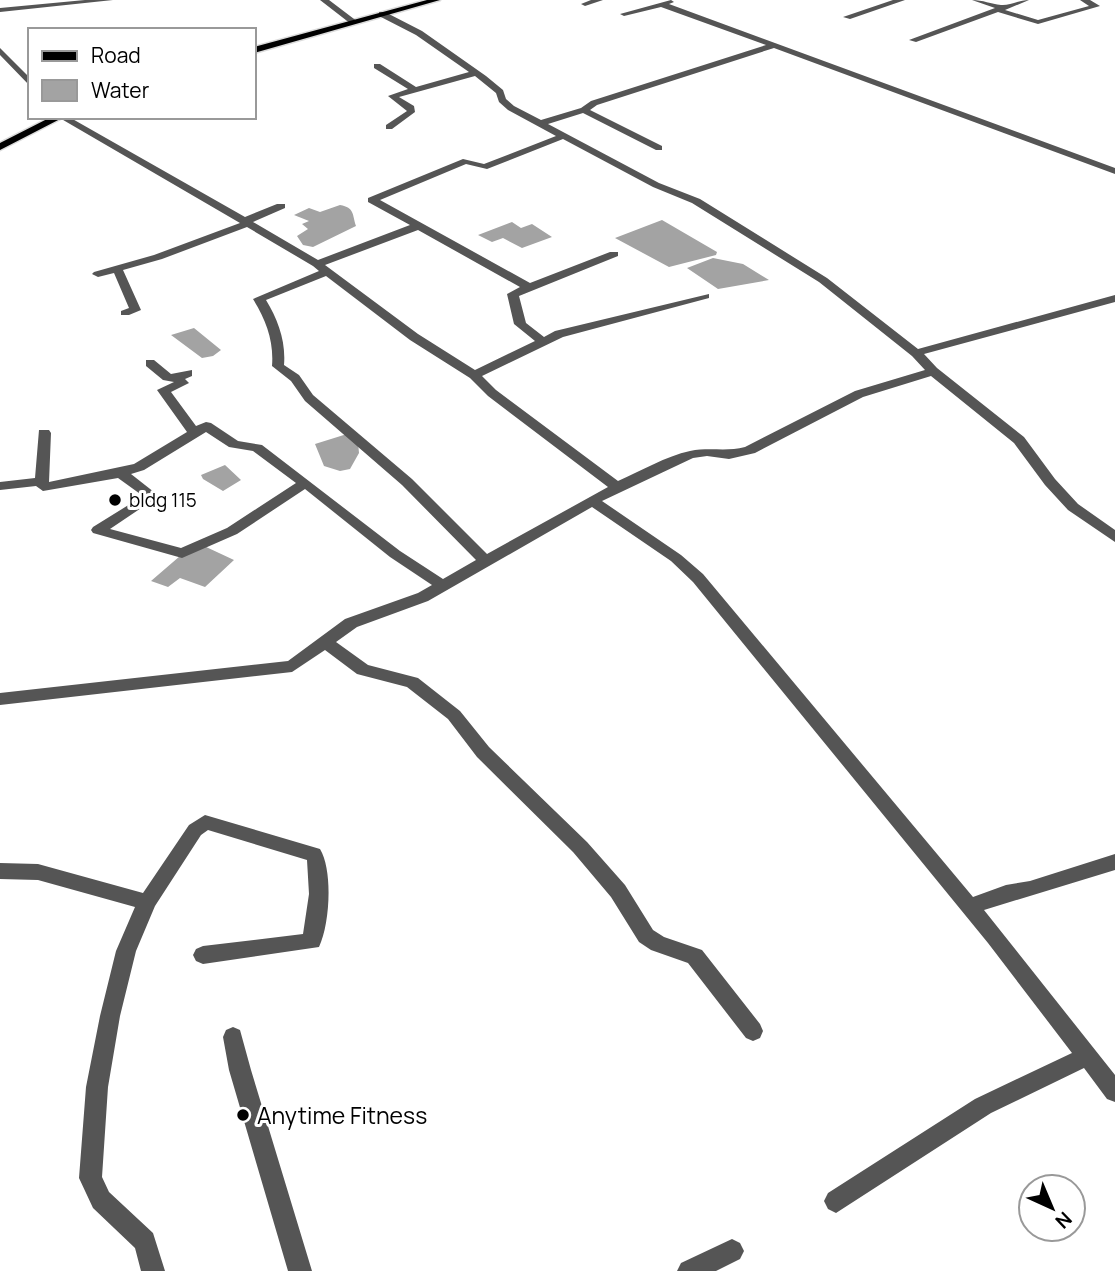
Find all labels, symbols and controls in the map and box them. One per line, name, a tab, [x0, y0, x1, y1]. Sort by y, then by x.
legend	[28, 28, 256, 119]
text: Road	[91, 41, 141, 69]
text: Water	[91, 76, 150, 104]
place label: bldg 115	[129, 487, 197, 513]
marker: bldg 115	[107, 492, 123, 508]
place label: Anytime Fitness	[257, 1099, 427, 1131]
marker: Anytime Fitness	[235, 1107, 251, 1123]
north arrow	[1017, 1173, 1087, 1243]
text: N	[1050, 1206, 1078, 1234]

